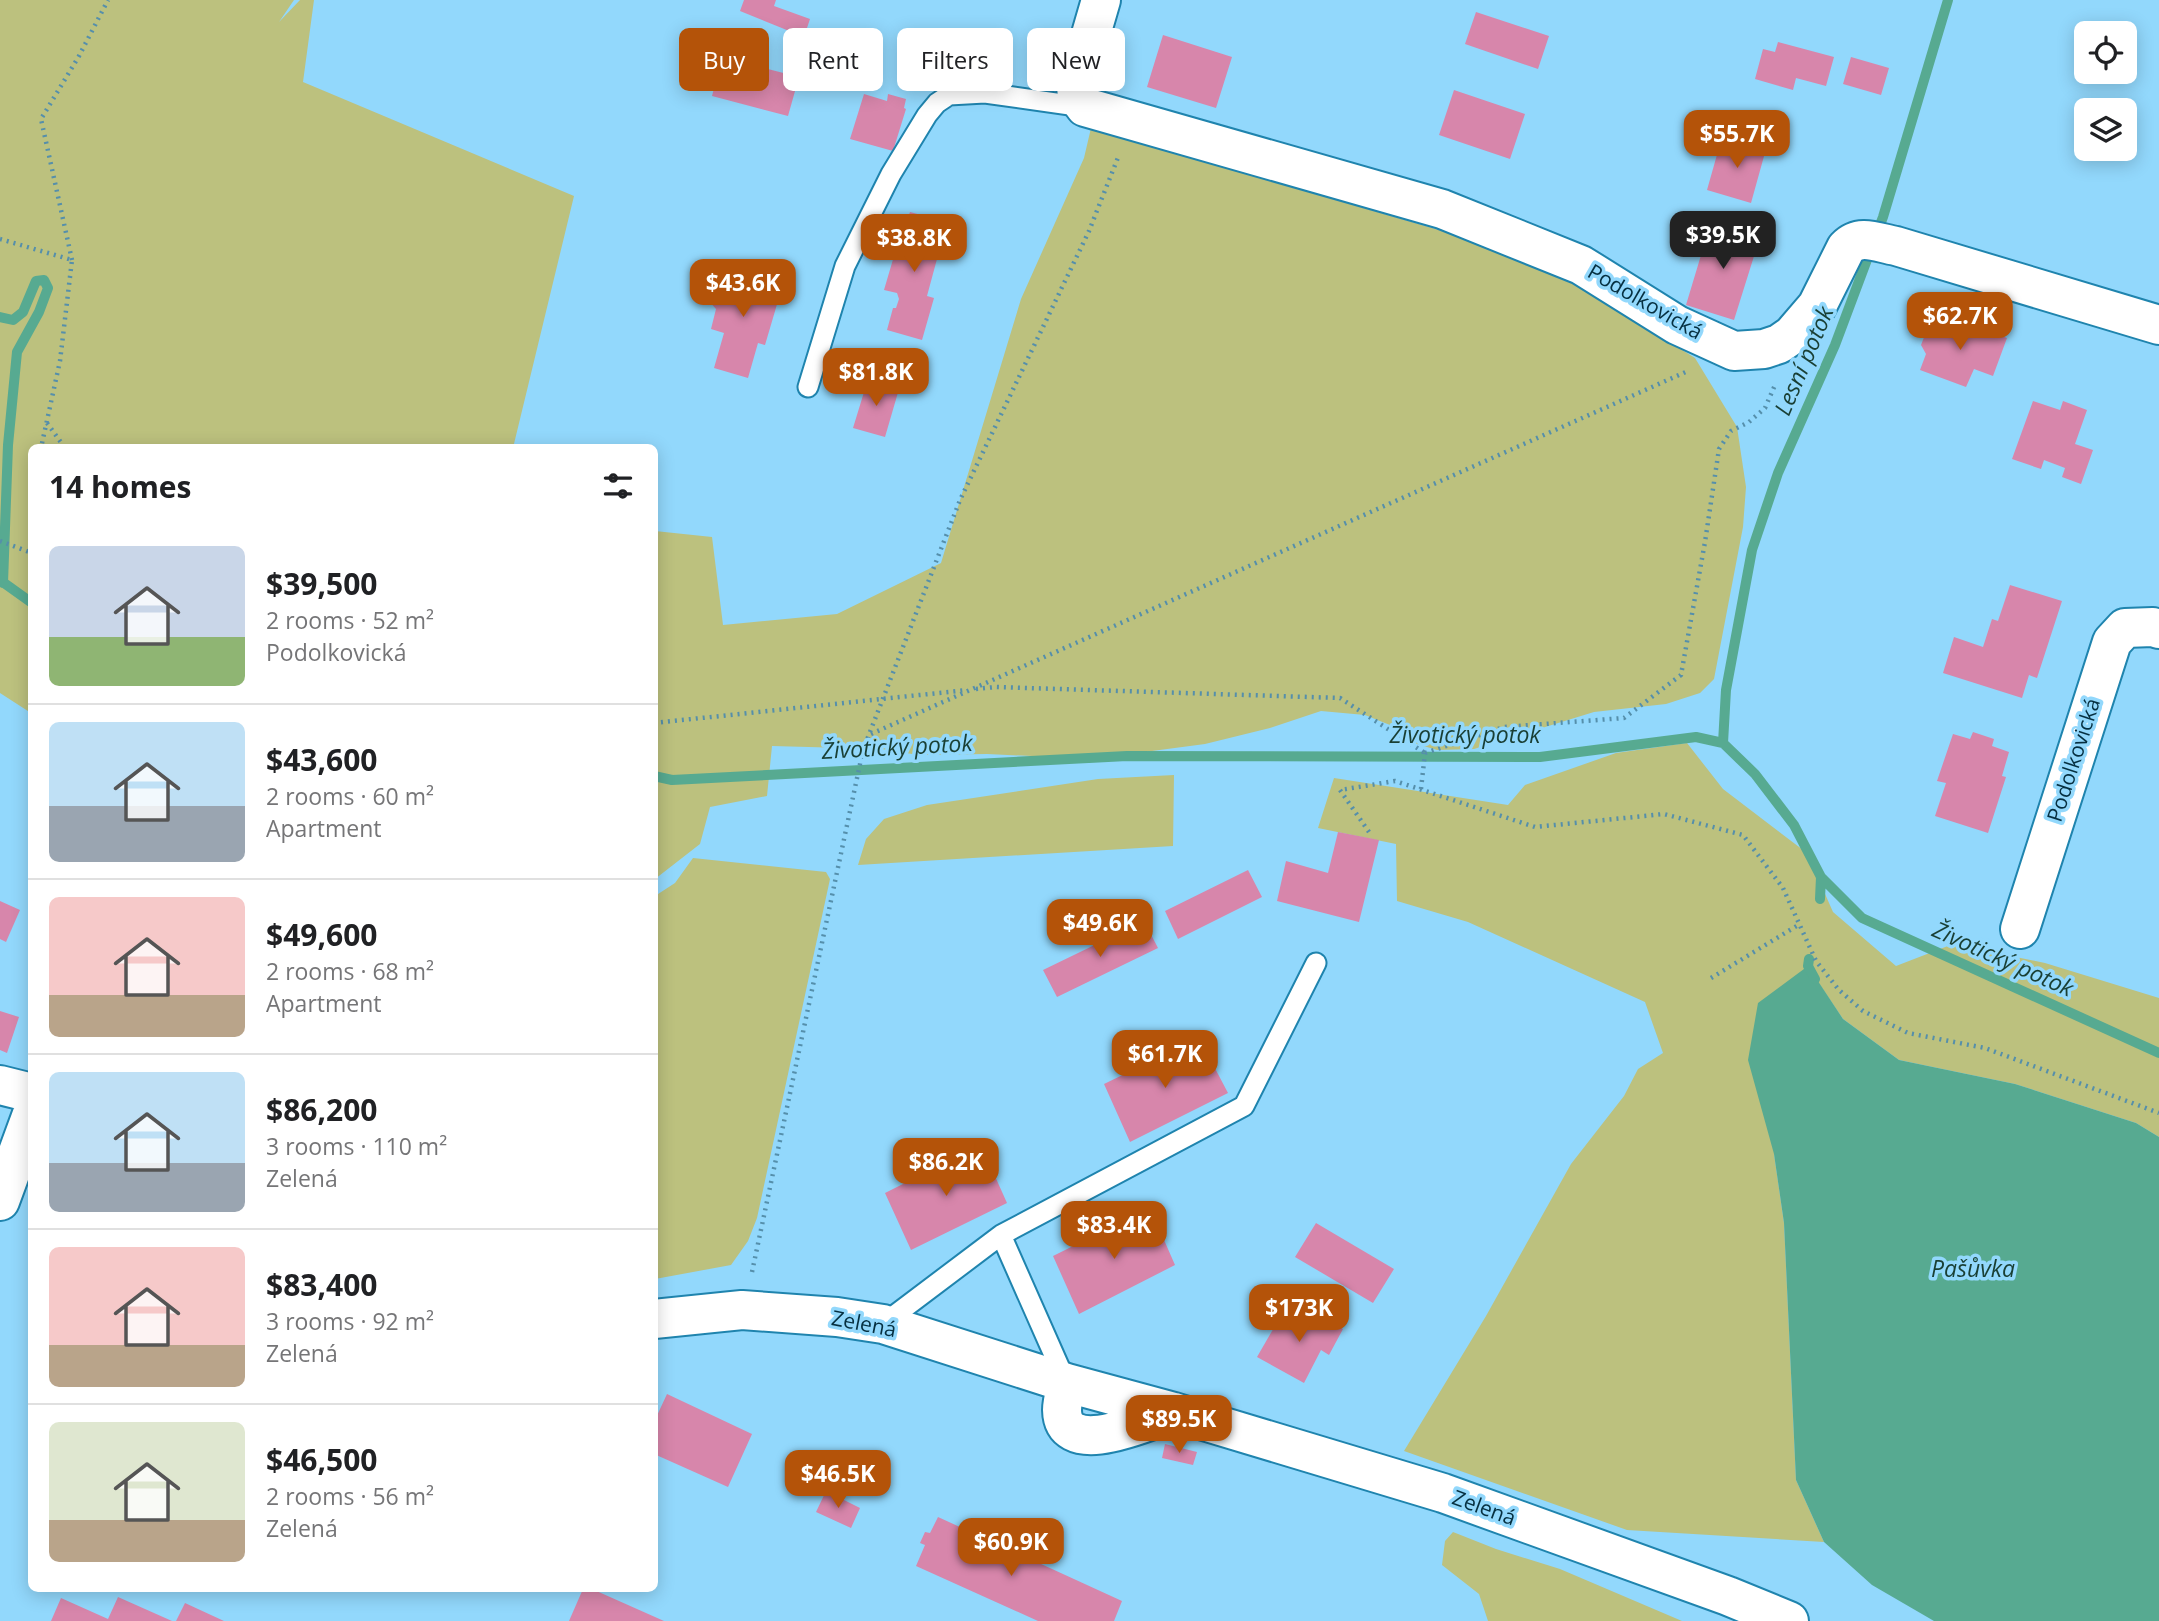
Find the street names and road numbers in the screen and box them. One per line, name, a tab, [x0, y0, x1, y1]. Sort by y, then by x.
street label: Podolkovická	[1583, 257, 1708, 345]
street label: Podolkovická	[2040, 694, 2106, 825]
street label: Zelená	[829, 1303, 899, 1343]
street label: Zelená	[1449, 1483, 1520, 1531]

